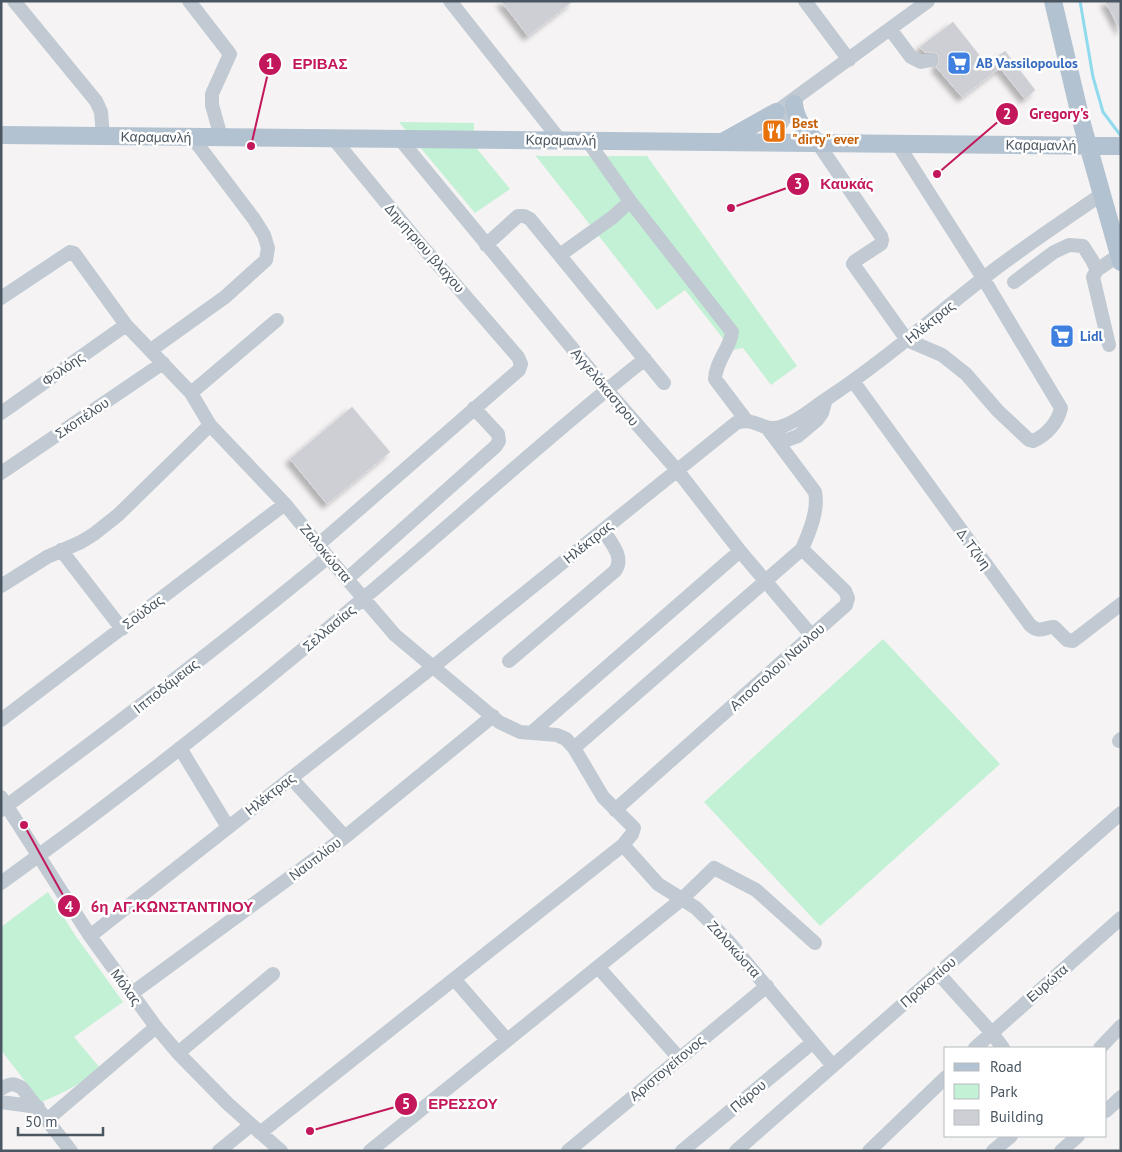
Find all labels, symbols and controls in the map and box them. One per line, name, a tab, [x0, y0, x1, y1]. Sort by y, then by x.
callout: ΕΡΙΒΑΣ	[257, 49, 357, 79]
supermarket icon: AB Vassilopoulos	[946, 50, 972, 76]
text: 1	[266, 54, 274, 73]
text: ΕΡΙΒΑΣ	[293, 54, 347, 73]
place label: AB Vassilopoulos	[976, 54, 1078, 72]
callout: Gregory's	[995, 99, 1099, 129]
text: 2	[1003, 104, 1011, 123]
text: Gregory's	[1029, 104, 1089, 123]
place label: Best "dirty" ever	[792, 114, 859, 148]
restaurant icon: Best "dirty" ever	[761, 118, 787, 144]
street label: Καραμανλή	[120, 127, 192, 147]
street label: Καραμανλή	[525, 130, 597, 150]
street label: Καραμανλή	[1005, 135, 1077, 155]
callout: Καυκάς	[786, 169, 884, 199]
text: 3	[794, 174, 802, 193]
text: Καυκάς	[820, 174, 874, 193]
street label: Δημητριου βλαχου	[381, 200, 469, 296]
street label: Ηλέκτρας	[902, 296, 959, 347]
supermarket icon: Lidl	[1049, 323, 1075, 349]
place label: Lidl	[1080, 327, 1104, 345]
street label: Αγγελόκαστρου	[567, 344, 643, 430]
street label: Φολόης	[38, 348, 88, 390]
street label: Σκοπέλου	[52, 393, 112, 443]
street label: Ηλέκτρας	[560, 516, 617, 567]
street label: Ζαλοκώστα	[296, 520, 356, 586]
street label: Δ. Τζίνη	[953, 525, 995, 573]
street label: Σούδας	[119, 591, 167, 633]
street label: Σελλασίας	[299, 601, 359, 655]
street label: Αποστολου Ναυλου	[726, 619, 828, 715]
street label: Ιπποδάμειας	[130, 655, 203, 717]
street label: Ηλέκτρας	[241, 769, 299, 819]
street label: Ναυπλίου	[285, 834, 345, 884]
callout: 6η ΑΓ.ΚΩΝΣΤΑΝΤΙΝΟΥ	[56, 891, 264, 921]
text: 4	[65, 897, 74, 916]
text: 6η ΑΓ.ΚΩΝΣΤΑΝΤΙΝΟΥ	[91, 897, 253, 916]
street label: Ζαλοκώστα	[704, 917, 764, 981]
street label: Προκοπίου	[896, 953, 960, 1011]
street label: Ευρώτα	[1023, 960, 1071, 1006]
street label: Μόλας	[107, 965, 145, 1009]
street label: Αριστογείτονος	[626, 1031, 709, 1105]
legend	[944, 1047, 1107, 1137]
text: Road	[990, 1057, 1022, 1076]
street label: Πάρου	[726, 1076, 770, 1116]
text: Park	[990, 1082, 1018, 1101]
callout: ΕΡΕΣΣΟΥ	[393, 1089, 507, 1119]
text: 5	[402, 1094, 410, 1113]
text: ΕΡΕΣΣΟΥ	[428, 1094, 498, 1113]
scale bar	[18, 1104, 102, 1136]
text: Building	[990, 1107, 1044, 1126]
text: 50 m	[25, 1112, 58, 1131]

